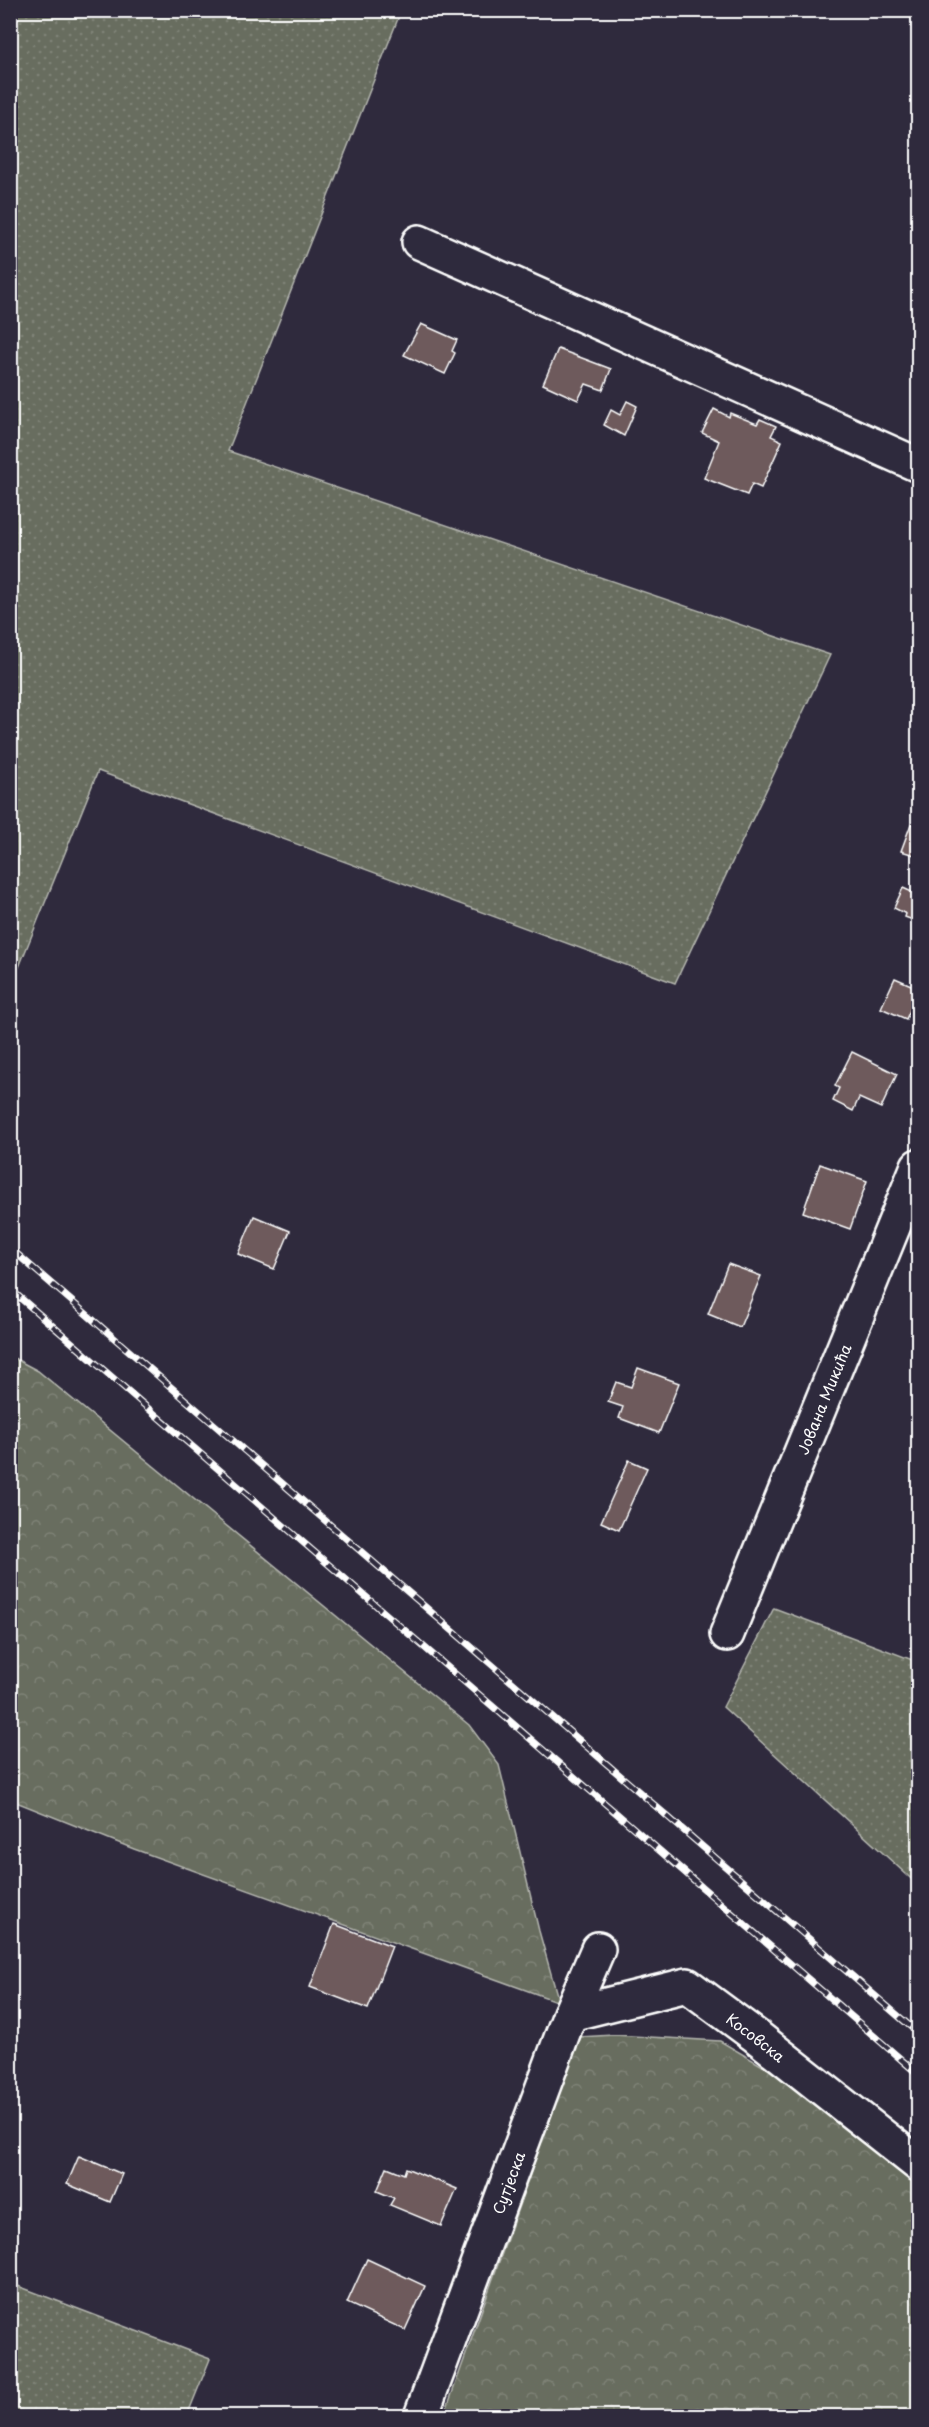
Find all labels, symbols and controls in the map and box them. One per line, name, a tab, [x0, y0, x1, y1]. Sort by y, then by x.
street label: Јована Микића	[790, 1339, 856, 1458]
street label: Косовска	[722, 2007, 791, 2067]
street label: Сутјеска	[485, 2147, 530, 2217]

